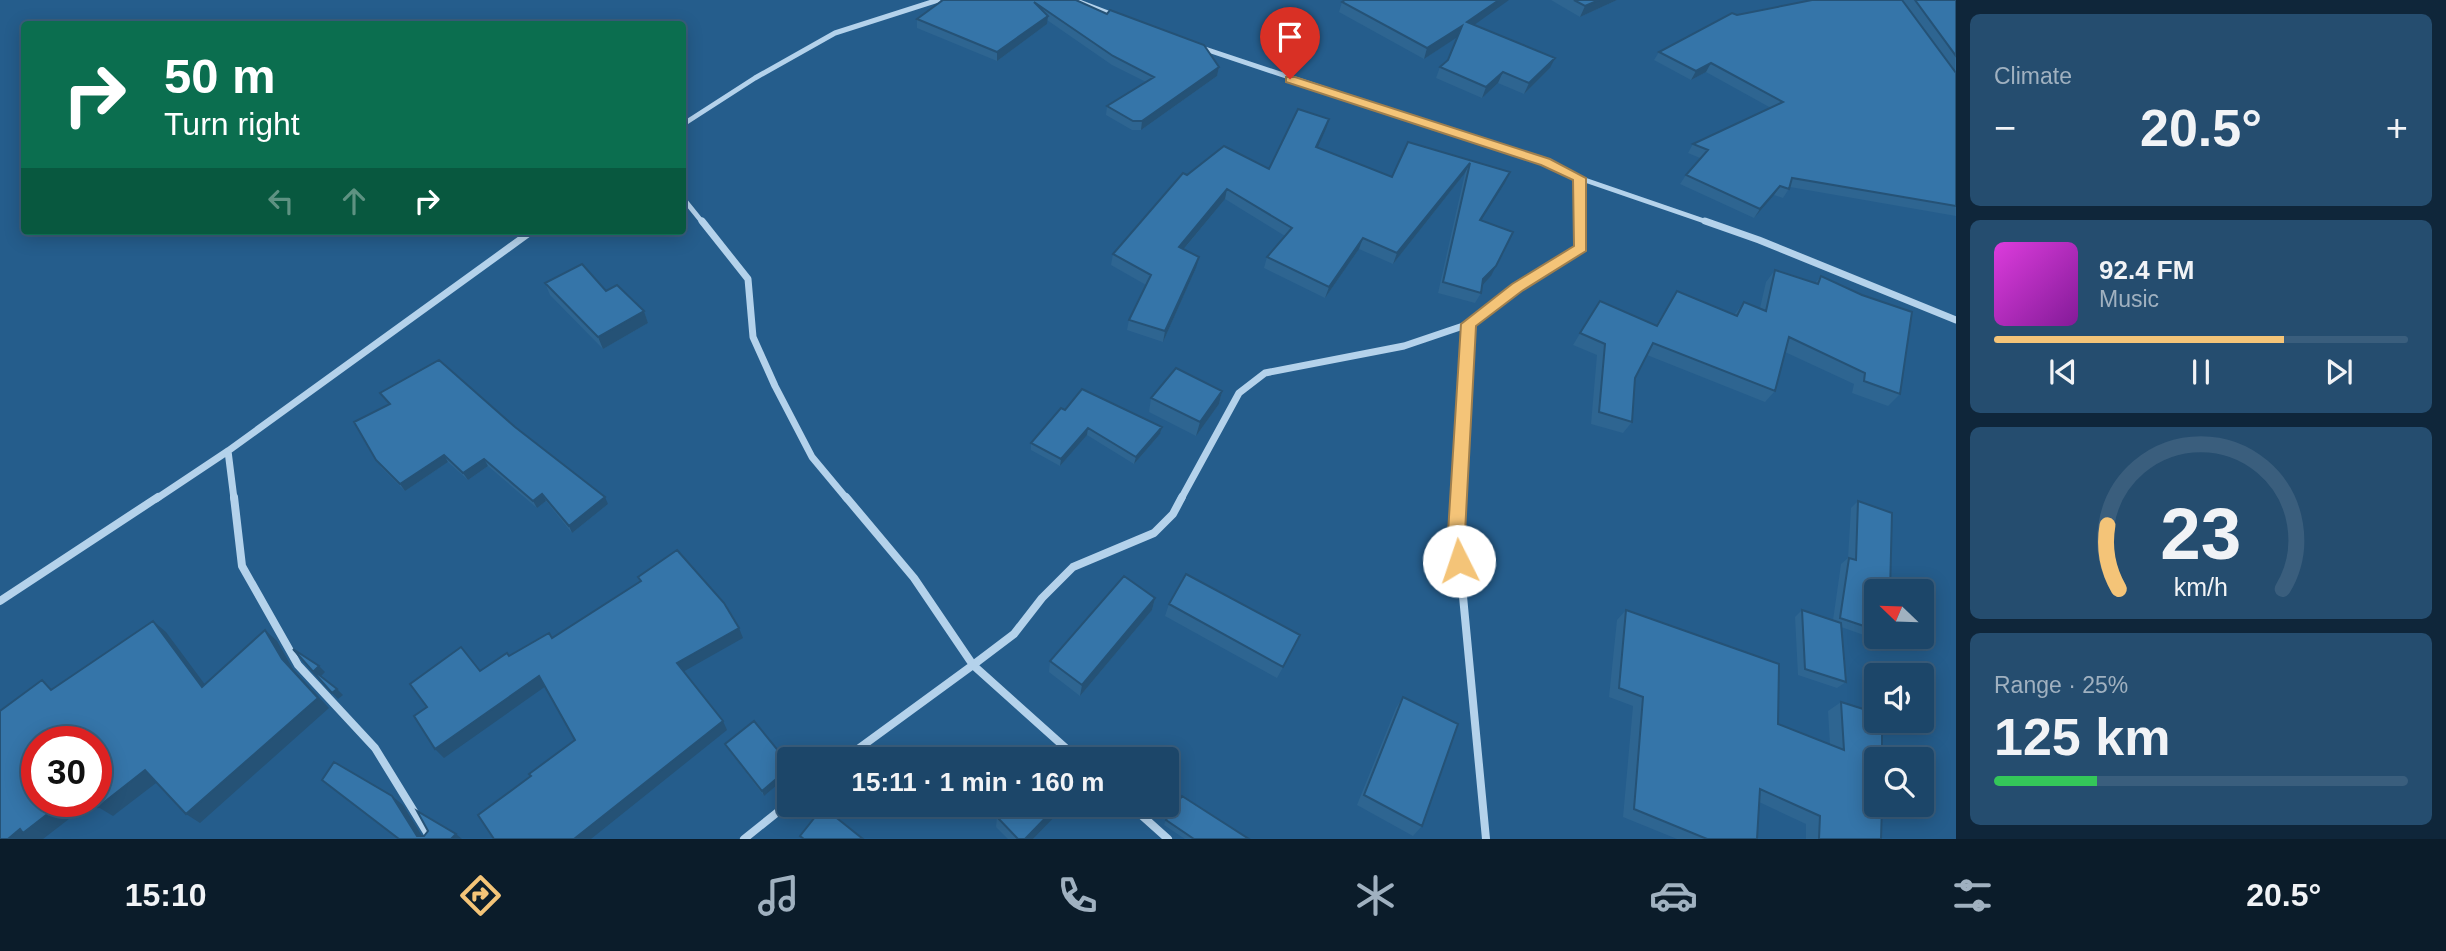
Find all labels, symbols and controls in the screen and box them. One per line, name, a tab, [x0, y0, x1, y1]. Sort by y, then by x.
pin	[1260, 7, 1320, 79]
icon: arrive	[1271, 18, 1309, 56]
icon: right	[49, 49, 140, 140]
text: 50 m	[164, 49, 276, 103]
text: Climate	[1994, 63, 2072, 89]
text: 20.5°	[2140, 99, 2262, 157]
text: Turn right	[164, 106, 300, 142]
text: −	[1994, 107, 2016, 149]
text: +	[2386, 107, 2408, 149]
icon: left	[262, 182, 300, 220]
icon: ahead	[335, 182, 373, 220]
icon: right	[408, 182, 446, 220]
text: 92.4 FM	[2099, 255, 2194, 285]
text: Music	[2099, 286, 2159, 312]
icon: previous	[2044, 353, 2082, 391]
icon: pause	[2182, 353, 2220, 391]
icon: next	[2320, 353, 2358, 391]
text: 23	[2161, 493, 2241, 574]
position arrow	[1422, 524, 1496, 598]
text: km/h	[2174, 572, 2228, 600]
north arrow	[1864, 579, 1934, 649]
map controls	[1864, 579, 1934, 817]
button: sound	[1864, 663, 1934, 733]
text: Range · 25%	[1994, 672, 2128, 698]
text: 125 km	[1994, 708, 2170, 766]
speed limit sign: 30	[21, 726, 112, 817]
button: search	[1864, 747, 1934, 817]
text: 15:11 · 1 min · 160 m	[852, 767, 1104, 797]
icon: directions	[456, 871, 505, 920]
icon: music	[754, 871, 803, 920]
icon: phone	[1053, 871, 1102, 920]
icon: climate	[1351, 871, 1400, 920]
icon: car	[1649, 871, 1698, 920]
icon: filters	[1948, 871, 1997, 920]
text: 15:10	[125, 877, 207, 913]
text: 20.5°	[2246, 877, 2321, 913]

